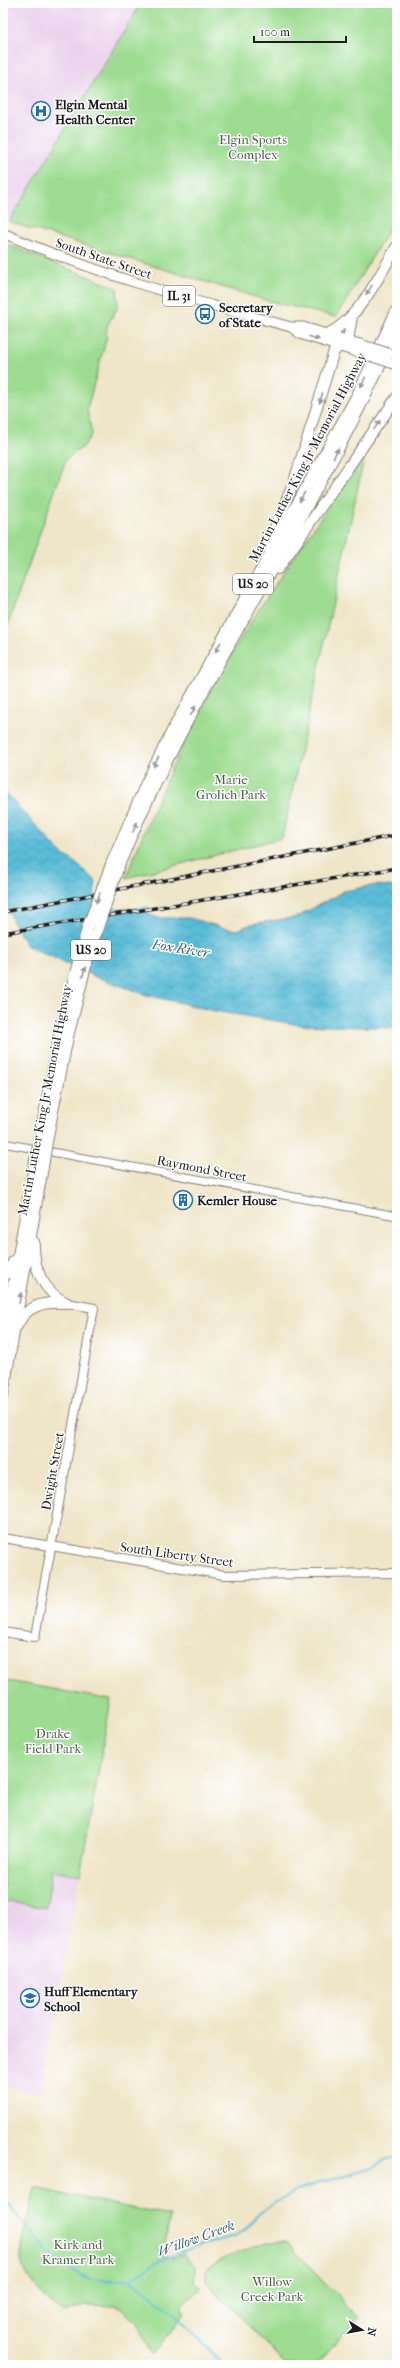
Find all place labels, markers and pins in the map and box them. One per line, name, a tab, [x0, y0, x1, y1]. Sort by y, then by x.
place label: Elgin Mental Health Center	[55, 97, 136, 127]
hospital icon: Elgin Mental Health Center	[30, 100, 52, 122]
place label: Secretary of State	[219, 300, 274, 330]
bus stop icon: Secretary of State	[194, 303, 216, 325]
building icon: Kemler House	[172, 1189, 194, 1211]
place label: Kemler House	[197, 1193, 277, 1208]
place label: Huff Elementary School	[44, 1984, 139, 2014]
school or university icon: Huff Elementary School	[19, 1987, 41, 2009]

